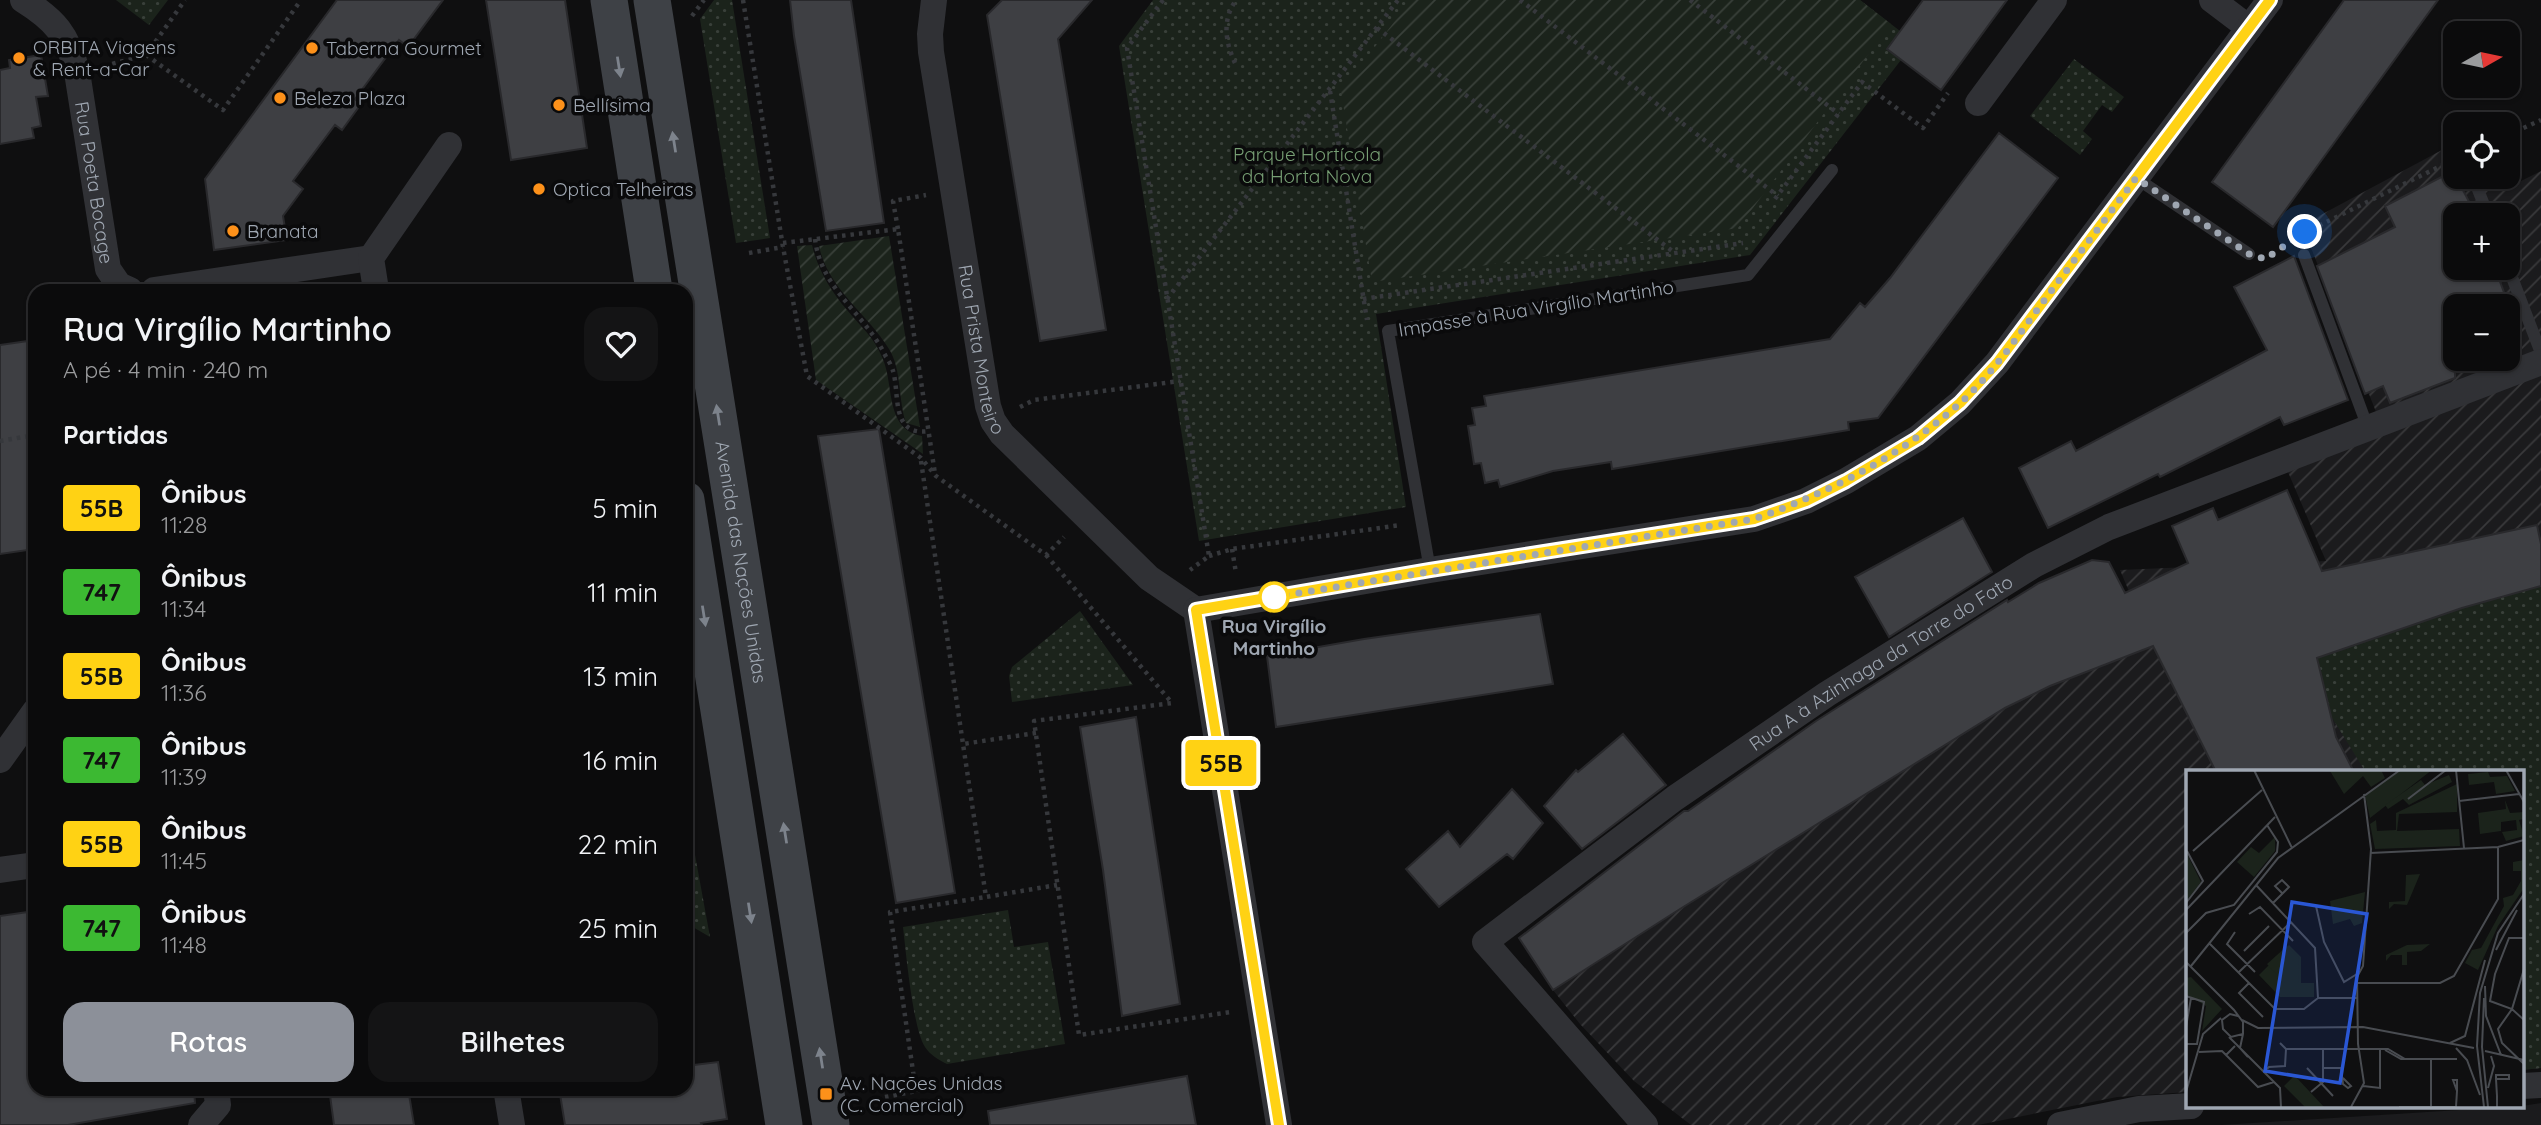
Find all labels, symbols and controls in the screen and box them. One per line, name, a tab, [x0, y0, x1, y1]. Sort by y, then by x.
north arrow	[2443, 21, 2520, 98]
map controls	[2443, 21, 2520, 371]
place label: ORBITA Viagens & Rent-a-Car	[33, 35, 176, 81]
place label: Taberna Gourmet	[326, 36, 482, 60]
marker: Taberna Gourmet	[304, 40, 320, 56]
marker: ORBITA Viagens & Rent-a-Car	[11, 50, 27, 66]
one-way arrow	[614, 57, 625, 79]
place label: Beleza Plaza	[294, 86, 406, 110]
marker: Beleza Plaza	[272, 90, 288, 106]
place label: Bellísima	[573, 93, 651, 117]
marker: Bellísima	[551, 97, 567, 113]
street label: Rua Poeta Bocage	[70, 100, 119, 265]
button: locate	[2443, 112, 2520, 189]
one-way arrow	[668, 131, 679, 153]
park label: Parque Hortícola da Horta Nova	[1233, 142, 1381, 188]
place label: Optica Telheiras	[553, 177, 694, 201]
marker: Optica Telheiras	[531, 181, 547, 197]
button: +	[2443, 203, 2520, 280]
your location	[2287, 214, 2322, 249]
place label: Branata	[247, 219, 318, 243]
marker: Branata	[225, 223, 241, 239]
street label: Rua Prista Monteiro	[953, 263, 1011, 439]
street label: Impasse à Rua Virgílio Martinho	[1397, 274, 1675, 342]
button: −	[2443, 294, 2520, 371]
button: heart	[584, 307, 658, 381]
text: Rua Virgílio Martinho	[63, 308, 392, 349]
text: A pé · 4 min · 240 m	[63, 355, 268, 384]
one-way arrow	[712, 404, 723, 426]
text: Partidas	[63, 418, 168, 451]
street label: Avenida das Nações Unidas	[710, 439, 773, 685]
text: Ônibus	[161, 477, 247, 510]
text: 5 min	[592, 492, 658, 525]
text: 55B	[80, 493, 123, 523]
text: 11:28	[161, 510, 207, 539]
text: Ônibus	[161, 561, 247, 594]
street label: Rua A à Azinhaga da Torre do Fato	[1744, 569, 2017, 756]
text: 11 min	[587, 576, 658, 609]
text: 747	[82, 577, 121, 607]
marker: Rua Virgílio Martinho	[1259, 582, 1289, 612]
text: 11:34	[161, 594, 207, 623]
one-way arrow	[699, 605, 710, 627]
place label: Rua Virgílio Martinho	[1222, 614, 1326, 660]
text: Ônibus	[161, 645, 247, 678]
text: 13 min	[583, 660, 658, 693]
text: 55B	[80, 661, 123, 691]
text: 11:36	[161, 678, 207, 707]
text: Ônibus	[161, 729, 247, 762]
line badge: 55B	[1181, 740, 1261, 786]
text: 16 min	[583, 744, 658, 777]
text: 747	[82, 745, 121, 775]
text: 55B	[1199, 748, 1243, 778]
text: 11:39	[161, 762, 207, 791]
inset map	[2186, 770, 2524, 1108]
text: Ônibus	[161, 813, 247, 846]
one-way arrow	[779, 822, 790, 844]
text: 22 min	[578, 828, 658, 861]
text: 55B	[80, 829, 123, 859]
text: 11:45	[161, 846, 207, 875]
text: Ônibus	[161, 897, 247, 930]
one-way arrow	[745, 902, 756, 924]
text: 25 min	[578, 912, 658, 945]
text: 747	[82, 913, 121, 943]
text: 11:48	[161, 930, 207, 959]
button: Rotas	[63, 1002, 354, 1082]
button: Bilhetes	[368, 1002, 658, 1082]
one-way arrow	[815, 1047, 826, 1069]
place label: Av. Nações Unidas (C. Comercial)	[840, 1071, 1003, 1117]
marker: Av. Nações Unidas (C. Comercial)	[818, 1086, 834, 1102]

